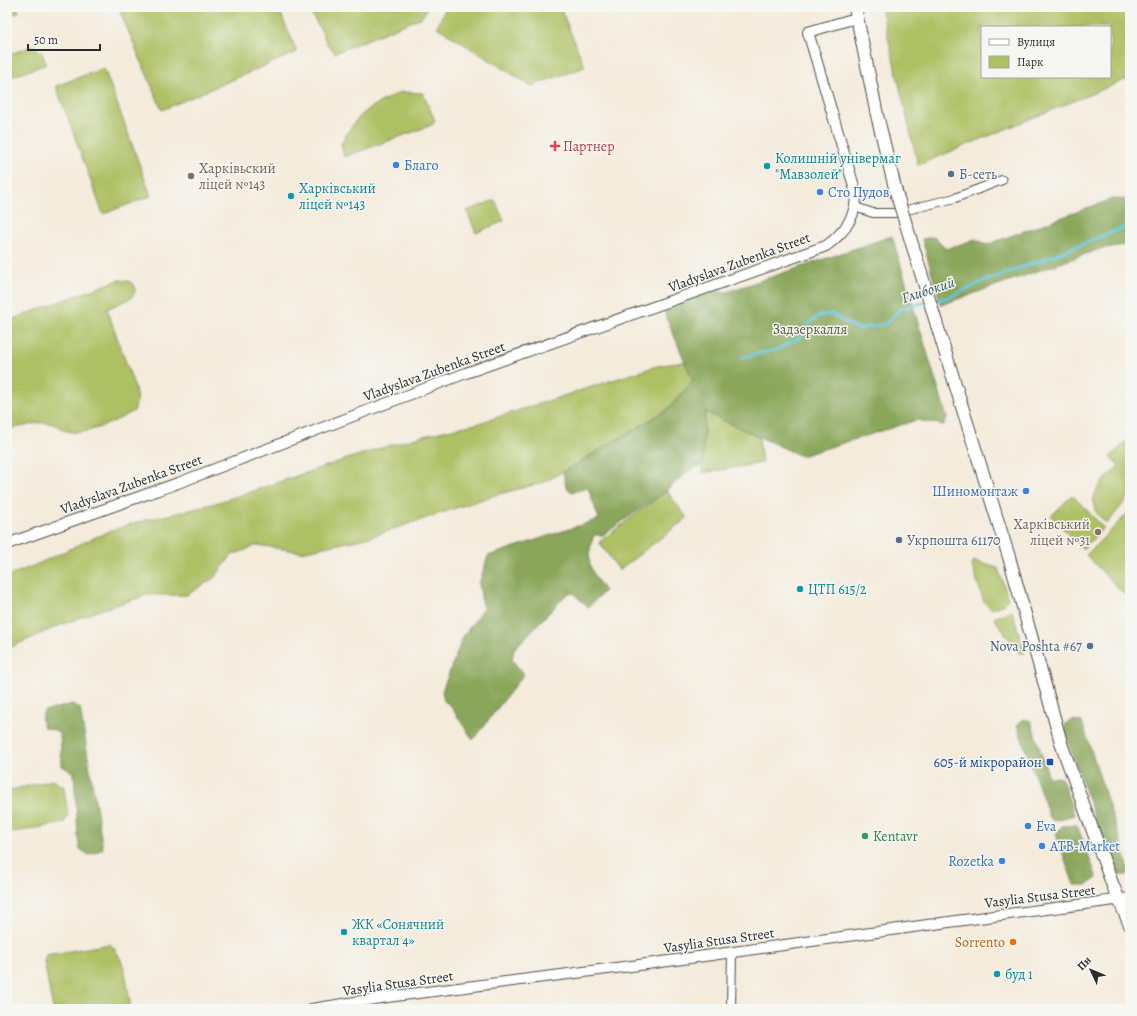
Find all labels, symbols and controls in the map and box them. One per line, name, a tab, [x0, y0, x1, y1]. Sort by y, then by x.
scale bar	[28, 26, 100, 52]
legend	[981, 26, 1111, 78]
text: 50 m	[34, 32, 58, 48]
text: Вулиця	[1017, 34, 1055, 50]
text: Парк	[1017, 54, 1043, 70]
place label: Партнер	[563, 137, 615, 156]
marker: Партнер	[550, 141, 560, 151]
place label: Колишній універмаг "Мавзолей"	[775, 149, 901, 184]
place label: Благо	[404, 156, 439, 175]
place label: Харківьский ліцей №143	[199, 159, 276, 194]
marker: Благо	[391, 160, 401, 170]
marker: Колишній універмаг "Мавзолей"	[762, 161, 772, 171]
place label: Б-сеть	[959, 165, 997, 184]
marker: Б-сеть	[946, 169, 956, 179]
marker: Харківьский ліцей №143	[186, 171, 196, 181]
place label: Харківський ліцей №143	[299, 179, 376, 214]
place label: Сто Пудов	[828, 183, 890, 202]
marker: Сто Пудов	[815, 187, 825, 197]
marker: Харківський ліцей №143	[286, 191, 296, 201]
street label: Vladyslava Zubenka Street	[665, 228, 813, 297]
water label: Глибокий	[899, 272, 958, 308]
park label: Задзеркалля	[773, 320, 848, 339]
street label: Vladyslava Zubenka Street	[360, 337, 508, 406]
street label: Vladyslava Zubenka Street	[57, 450, 205, 519]
place label: Шиномонтаж	[932, 482, 1018, 501]
marker: Шиномонтаж	[1021, 486, 1031, 496]
place label: Харківський ліцей №31	[1013, 515, 1090, 550]
marker: Харківський ліцей №31	[1093, 527, 1103, 537]
place label: Укрпошта 61170	[907, 531, 1000, 550]
marker: Укрпошта 61170	[894, 535, 904, 545]
place label: ЦТП 615/2	[808, 580, 867, 599]
marker: ЦТП 615/2	[795, 584, 805, 594]
place label: Nova Poshta #67	[990, 637, 1082, 656]
marker: Nova Poshta #67	[1085, 641, 1095, 651]
place label: 605-й мікрорайон	[933, 753, 1042, 772]
marker: 605-й мікрорайон	[1045, 757, 1055, 767]
place label: Eva	[1036, 817, 1057, 836]
marker: Eva	[1023, 821, 1033, 831]
place label: Kentavr	[873, 827, 918, 846]
marker: Kentavr	[860, 831, 870, 841]
place label: ATB-Market	[1049, 837, 1120, 856]
marker: ATB-Market	[1037, 841, 1047, 851]
place label: Rozetka	[948, 852, 994, 871]
marker: Rozetka	[997, 856, 1007, 866]
street label: Vasylia Stusa Street	[983, 880, 1097, 913]
place label: ЖК «Сонячний квартал 4»	[352, 915, 444, 950]
street label: Vasylia Stusa Street	[662, 923, 776, 958]
marker: ЖК «Сонячний квартал 4»	[339, 927, 349, 937]
place label: Sorrento	[955, 933, 1005, 952]
marker: Sorrento	[1008, 937, 1018, 947]
north arrow	[1071, 950, 1111, 990]
text: Пн	[1074, 953, 1095, 974]
place label: буд 1	[1005, 965, 1033, 984]
street label: Vasylia Stusa Street	[341, 966, 455, 1001]
marker: буд 1	[992, 969, 1002, 979]

